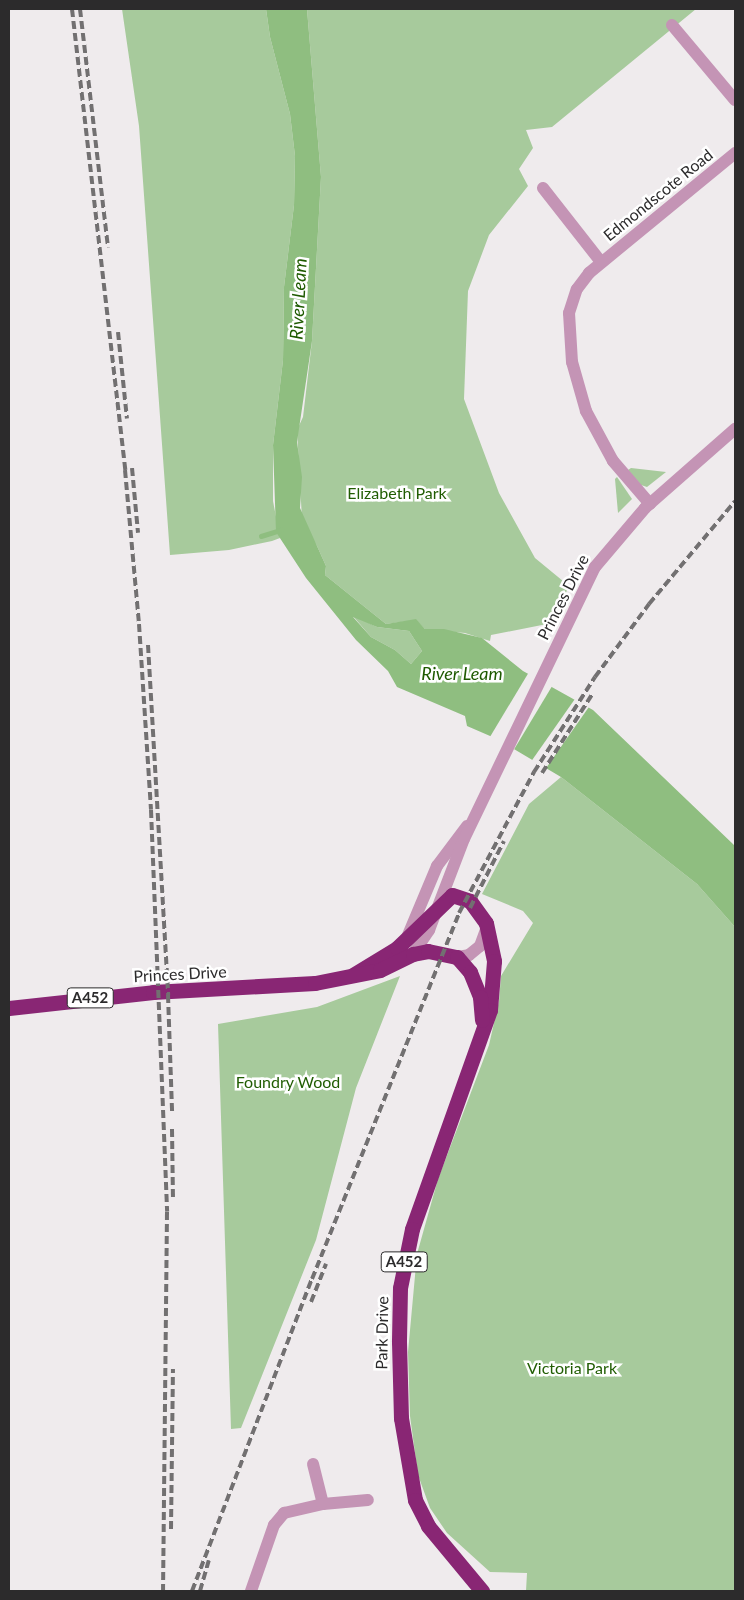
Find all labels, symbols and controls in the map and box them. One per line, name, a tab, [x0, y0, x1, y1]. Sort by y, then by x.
street label: Edmondscote Road	[599, 145, 717, 245]
water label: River Leam	[285, 258, 311, 340]
park label: Elizabeth Park	[347, 483, 447, 503]
street label: Princes Drive	[533, 551, 593, 643]
water label: River Leam	[421, 662, 503, 684]
street label: Princes Drive	[133, 962, 227, 986]
road number: A452	[66, 986, 114, 1010]
park label: Foundry Wood	[235, 1072, 341, 1092]
road number: A452	[380, 1250, 428, 1274]
street label: Park Drive	[372, 1296, 392, 1370]
park label: Victoria Park	[527, 1358, 617, 1378]

